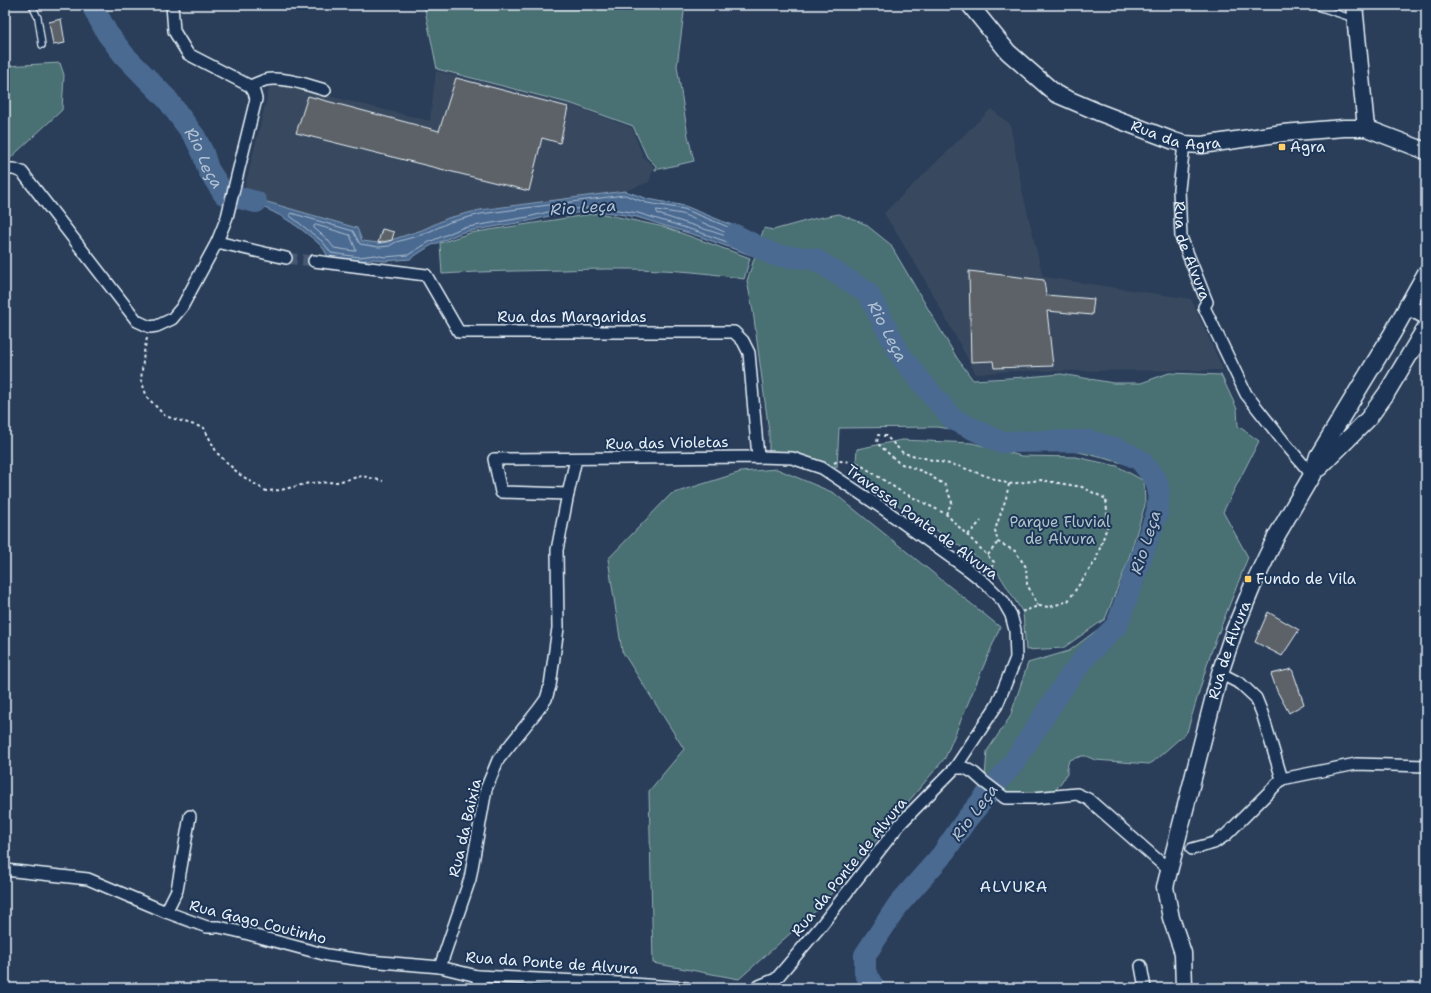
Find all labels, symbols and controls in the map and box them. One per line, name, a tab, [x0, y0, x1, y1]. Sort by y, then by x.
street label: Rua da Agra	[1128, 115, 1222, 155]
water label: Rio Leça	[180, 123, 228, 193]
place label: Agra	[1290, 137, 1326, 157]
marker: Agra	[1277, 142, 1287, 152]
water label: Rio Leça	[549, 195, 617, 220]
street label: Rua de Alvura	[1170, 201, 1216, 304]
water label: Rio Leça	[863, 297, 912, 365]
street label: Rua das Margaridas	[497, 307, 647, 327]
street label: Rua das Violetas	[605, 432, 729, 454]
street label: Travessa Ponte de Alvura	[842, 460, 1003, 585]
water label: Rio Leça	[1125, 507, 1166, 577]
park label: Parque Fluvial de Alvura	[1010, 512, 1111, 549]
place label: Fundo de Vila	[1256, 569, 1357, 589]
marker: Fundo de Vila	[1243, 574, 1253, 584]
street label: Rua de Alvura	[1204, 597, 1256, 702]
street label: Rua da Baixia	[444, 776, 486, 879]
water label: Rio Leça	[946, 780, 1003, 845]
street label: Rua da Ponte de Alvura	[787, 793, 912, 941]
district label: ALVURA	[980, 876, 1048, 897]
street label: Rua Gago Coutinho	[187, 895, 329, 949]
street label: Rua da Ponte de Alvura	[465, 947, 640, 979]

